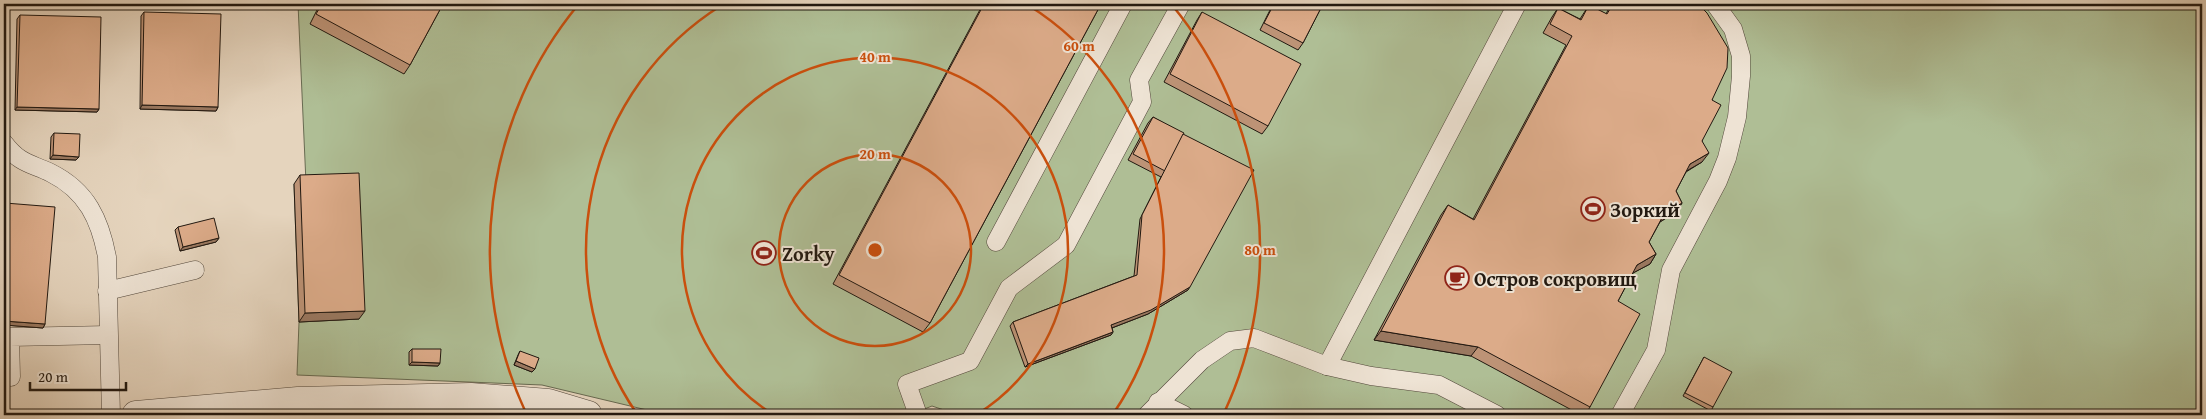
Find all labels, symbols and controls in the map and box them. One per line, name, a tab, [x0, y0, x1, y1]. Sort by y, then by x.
text: 60 m	[1063, 35, 1095, 56]
text: 40 m	[859, 46, 891, 67]
text: 20 m	[859, 143, 891, 164]
place label: Зоркий	[1610, 195, 1680, 224]
sports icon: Зоркий	[1580, 196, 1606, 222]
place label: Zorky	[782, 239, 835, 268]
text: 80 m	[1244, 239, 1276, 260]
sports icon: Zorky	[751, 240, 777, 266]
centre of rings	[866, 241, 884, 259]
place label: Остров сокровищ	[1474, 264, 1637, 293]
cafe icon: Остров сокровищ	[1444, 265, 1470, 291]
scale bar	[30, 359, 126, 391]
text: 20 m	[38, 366, 69, 387]

